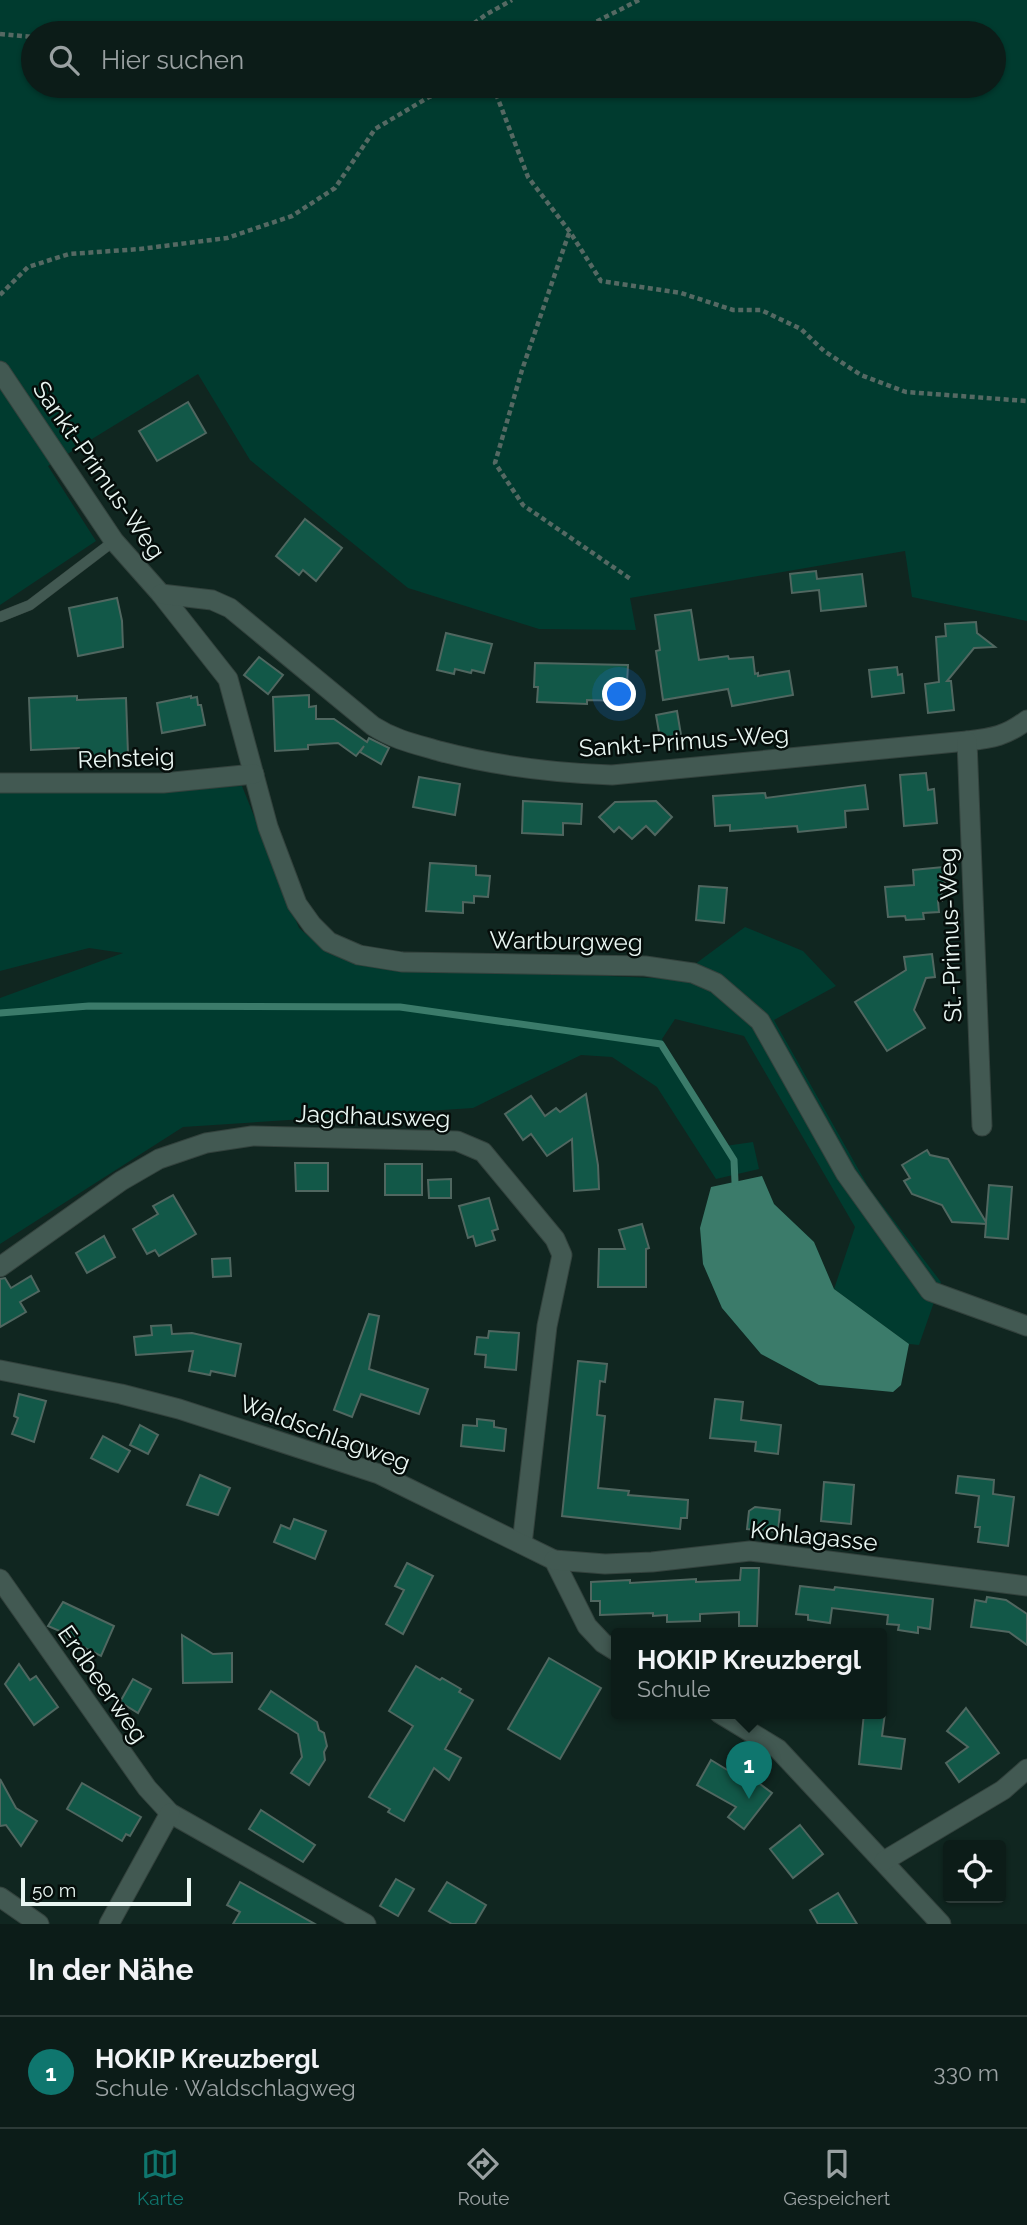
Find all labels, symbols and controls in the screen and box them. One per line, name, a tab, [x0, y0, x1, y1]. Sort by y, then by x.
search box	[21, 21, 1006, 98]
icon: search	[45, 41, 83, 79]
text: Hier suchen	[101, 45, 244, 75]
street label: Sankt-Primus-Weg	[27, 375, 171, 565]
your location	[602, 677, 636, 711]
street label: Sankt-Primus-Weg	[578, 719, 790, 763]
street label: Rehsteig	[77, 742, 175, 774]
street label: St.-Primus-Weg	[932, 847, 968, 1023]
street label: Wartburgweg	[489, 925, 643, 957]
street label: Jagdhausweg	[295, 1099, 451, 1133]
street label: Waldschlagweg	[236, 1389, 414, 1477]
street label: Kohlagasse	[749, 1515, 879, 1557]
street label: Erdbeerweg	[52, 1620, 154, 1748]
popup	[611, 1628, 887, 1719]
text: HOKIP Kreuzbergl	[637, 1645, 861, 1675]
text: Schule	[637, 1675, 710, 1702]
pin: 1	[726, 1741, 772, 1799]
map controls	[943, 1840, 1006, 1903]
button: locate	[943, 1840, 1006, 1903]
scale bar	[21, 1875, 191, 1907]
text: 50 m	[32, 1879, 76, 1901]
text: In der Nähe	[28, 1952, 193, 1987]
text: HOKIP Kreuzbergl	[95, 2044, 319, 2074]
text: 1	[45, 2059, 57, 2086]
text: 330 m	[933, 2059, 999, 2086]
text: Schule · Waldschlagweg	[95, 2074, 356, 2101]
tab: Karte	[137, 2145, 184, 2209]
tab: Route	[457, 2145, 509, 2209]
tab: Gespeichert	[783, 2145, 890, 2209]

